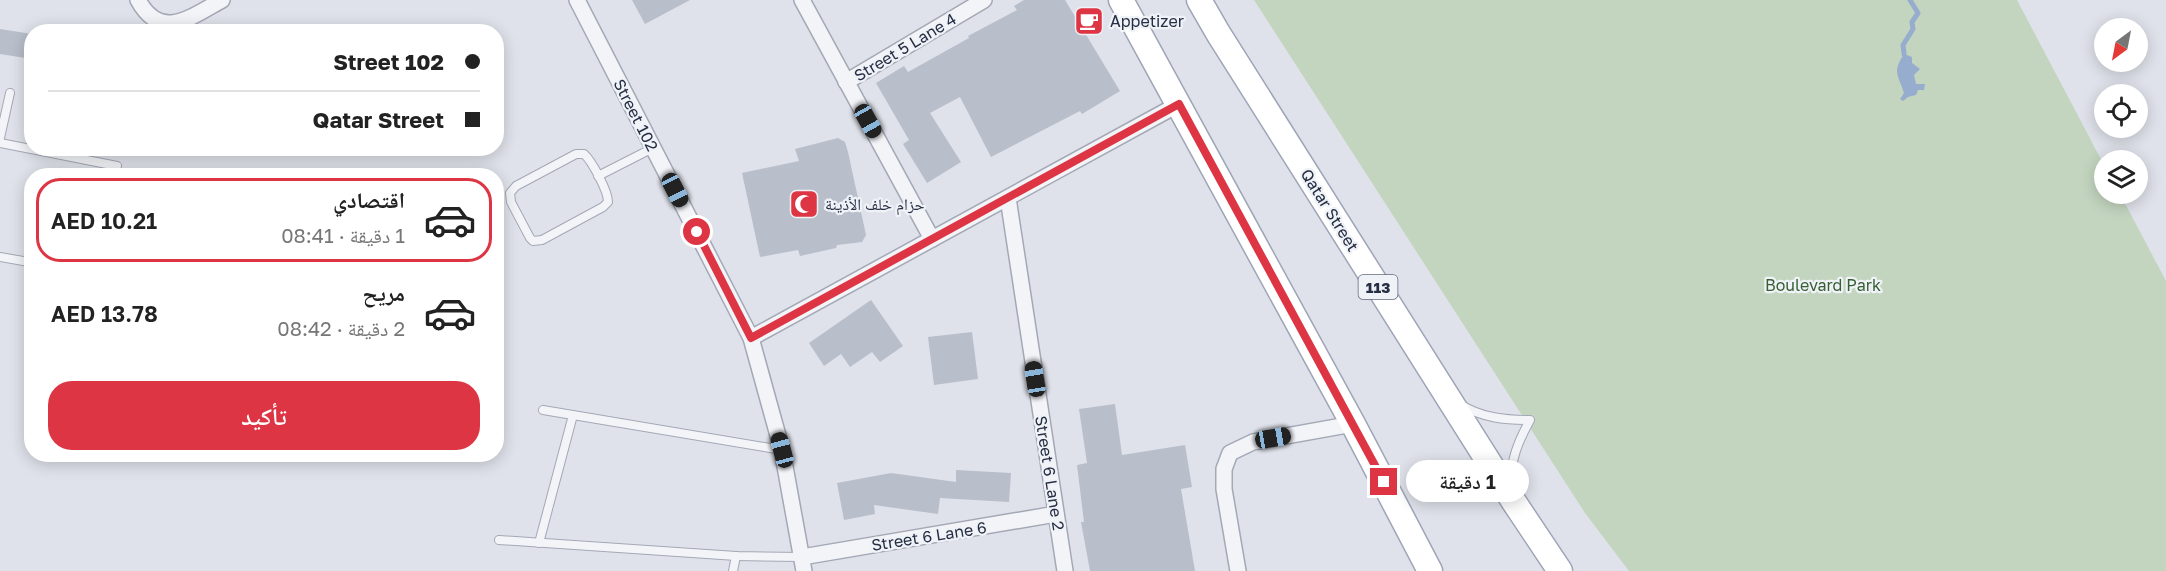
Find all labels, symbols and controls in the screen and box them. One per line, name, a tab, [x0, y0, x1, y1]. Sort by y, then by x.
cafe icon: Appetizer	[1073, 5, 1105, 37]
street label: Street 5 Lane 4	[850, 9, 960, 85]
place label: Appetizer	[1110, 11, 1184, 31]
north arrow	[2094, 18, 2148, 72]
map controls	[2094, 18, 2148, 204]
text: Street 102	[333, 48, 444, 75]
street label: Street 102	[609, 76, 663, 154]
button: locate	[2094, 84, 2148, 138]
car	[851, 101, 885, 141]
text: Qatar Street	[312, 106, 444, 133]
button: layers	[2094, 150, 2148, 204]
street label: Qatar Street	[1297, 165, 1363, 255]
car	[659, 170, 691, 210]
text: اقتصادي	[333, 186, 405, 213]
mosque icon: حزام خلف الأذينة	[788, 188, 820, 220]
icon: car	[423, 193, 477, 247]
place label: حزام خلف الأذينة	[825, 194, 925, 215]
text: AED 10.21	[51, 207, 157, 234]
route start	[683, 218, 710, 245]
text: 1 دقيقة · 08:41	[281, 223, 405, 247]
road number: 113	[1358, 275, 1398, 299]
park label: Boulevard Park	[1765, 275, 1881, 295]
text: مريح	[362, 279, 405, 306]
icon: car	[423, 286, 477, 340]
text: AED 13.78	[51, 300, 158, 327]
text: 2 دقيقة · 08:42	[277, 316, 405, 340]
car	[1023, 360, 1047, 398]
button: تأكيد	[48, 381, 480, 450]
street label: Street 6 Lane 2	[1031, 414, 1069, 532]
car	[1254, 426, 1292, 450]
car	[769, 430, 795, 470]
callout: 1 دقيقة	[1405, 461, 1528, 503]
route end	[1370, 468, 1397, 495]
text: 1 دقيقة	[1439, 469, 1496, 493]
street label: Street 6 Lane 6	[870, 517, 988, 555]

